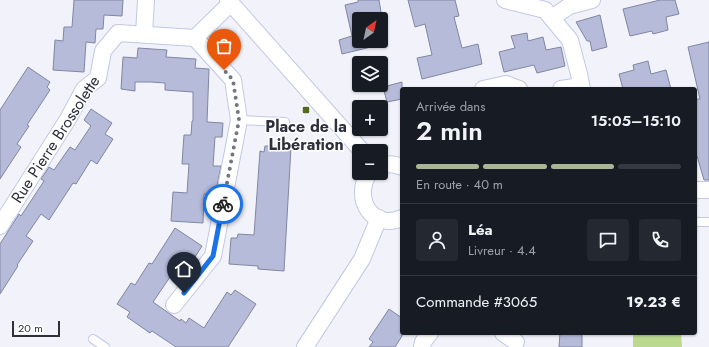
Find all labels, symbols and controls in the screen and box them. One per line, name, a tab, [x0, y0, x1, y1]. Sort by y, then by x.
north arrow	[352, 12, 388, 48]
map controls	[352, 12, 388, 180]
pin	[207, 29, 241, 70]
icon: bag	[213, 35, 235, 57]
button: layers	[352, 56, 388, 92]
street label: Rue Pierre Brossolette	[6, 71, 105, 207]
text: Arrivée dans	[416, 97, 485, 116]
button: +	[352, 100, 388, 136]
marker: Place de la Libération	[301, 105, 311, 115]
text: 15:05–15:10	[591, 110, 681, 132]
text: 2 min	[416, 112, 483, 150]
place label: Place de la Libération	[265, 115, 347, 156]
button: −	[352, 144, 388, 180]
text: En route · 40 m	[416, 175, 503, 194]
courier	[203, 184, 243, 224]
icon: bike	[212, 193, 234, 215]
button: person	[416, 219, 458, 261]
text: Léa	[468, 219, 493, 241]
button: chat	[587, 219, 629, 261]
button: phone	[639, 219, 681, 261]
text: Livreur · 4.4	[468, 241, 536, 260]
pin	[167, 252, 201, 293]
icon: home	[173, 258, 195, 280]
text: Commande #3065	[416, 291, 537, 313]
text: 19.23 €	[626, 291, 681, 313]
scale bar	[12, 319, 60, 338]
text: 20 m	[18, 320, 43, 336]

